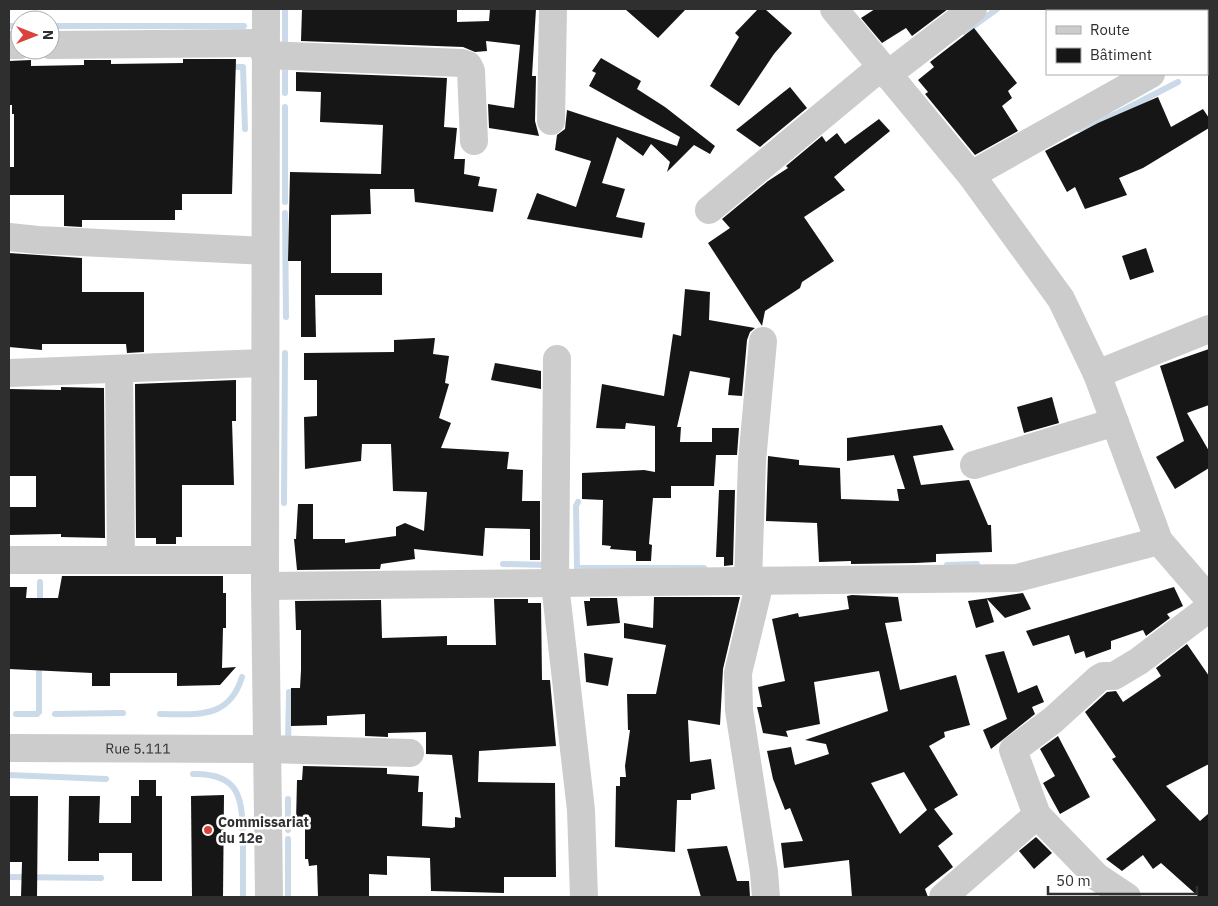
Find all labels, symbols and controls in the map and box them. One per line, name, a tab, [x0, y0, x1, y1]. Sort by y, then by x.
north arrow	[10, 10, 60, 60]
legend	[1046, 10, 1208, 75]
text: Route	[1090, 20, 1130, 39]
text: N	[39, 30, 57, 40]
text: Bâtiment	[1090, 45, 1152, 64]
street label: Rue 5.111	[105, 739, 171, 758]
place label: Commissariat du 12e	[218, 813, 309, 847]
marker: Commissariat du 12e	[202, 824, 214, 836]
scale bar	[1048, 864, 1197, 896]
text: 50 m	[1056, 871, 1091, 890]

